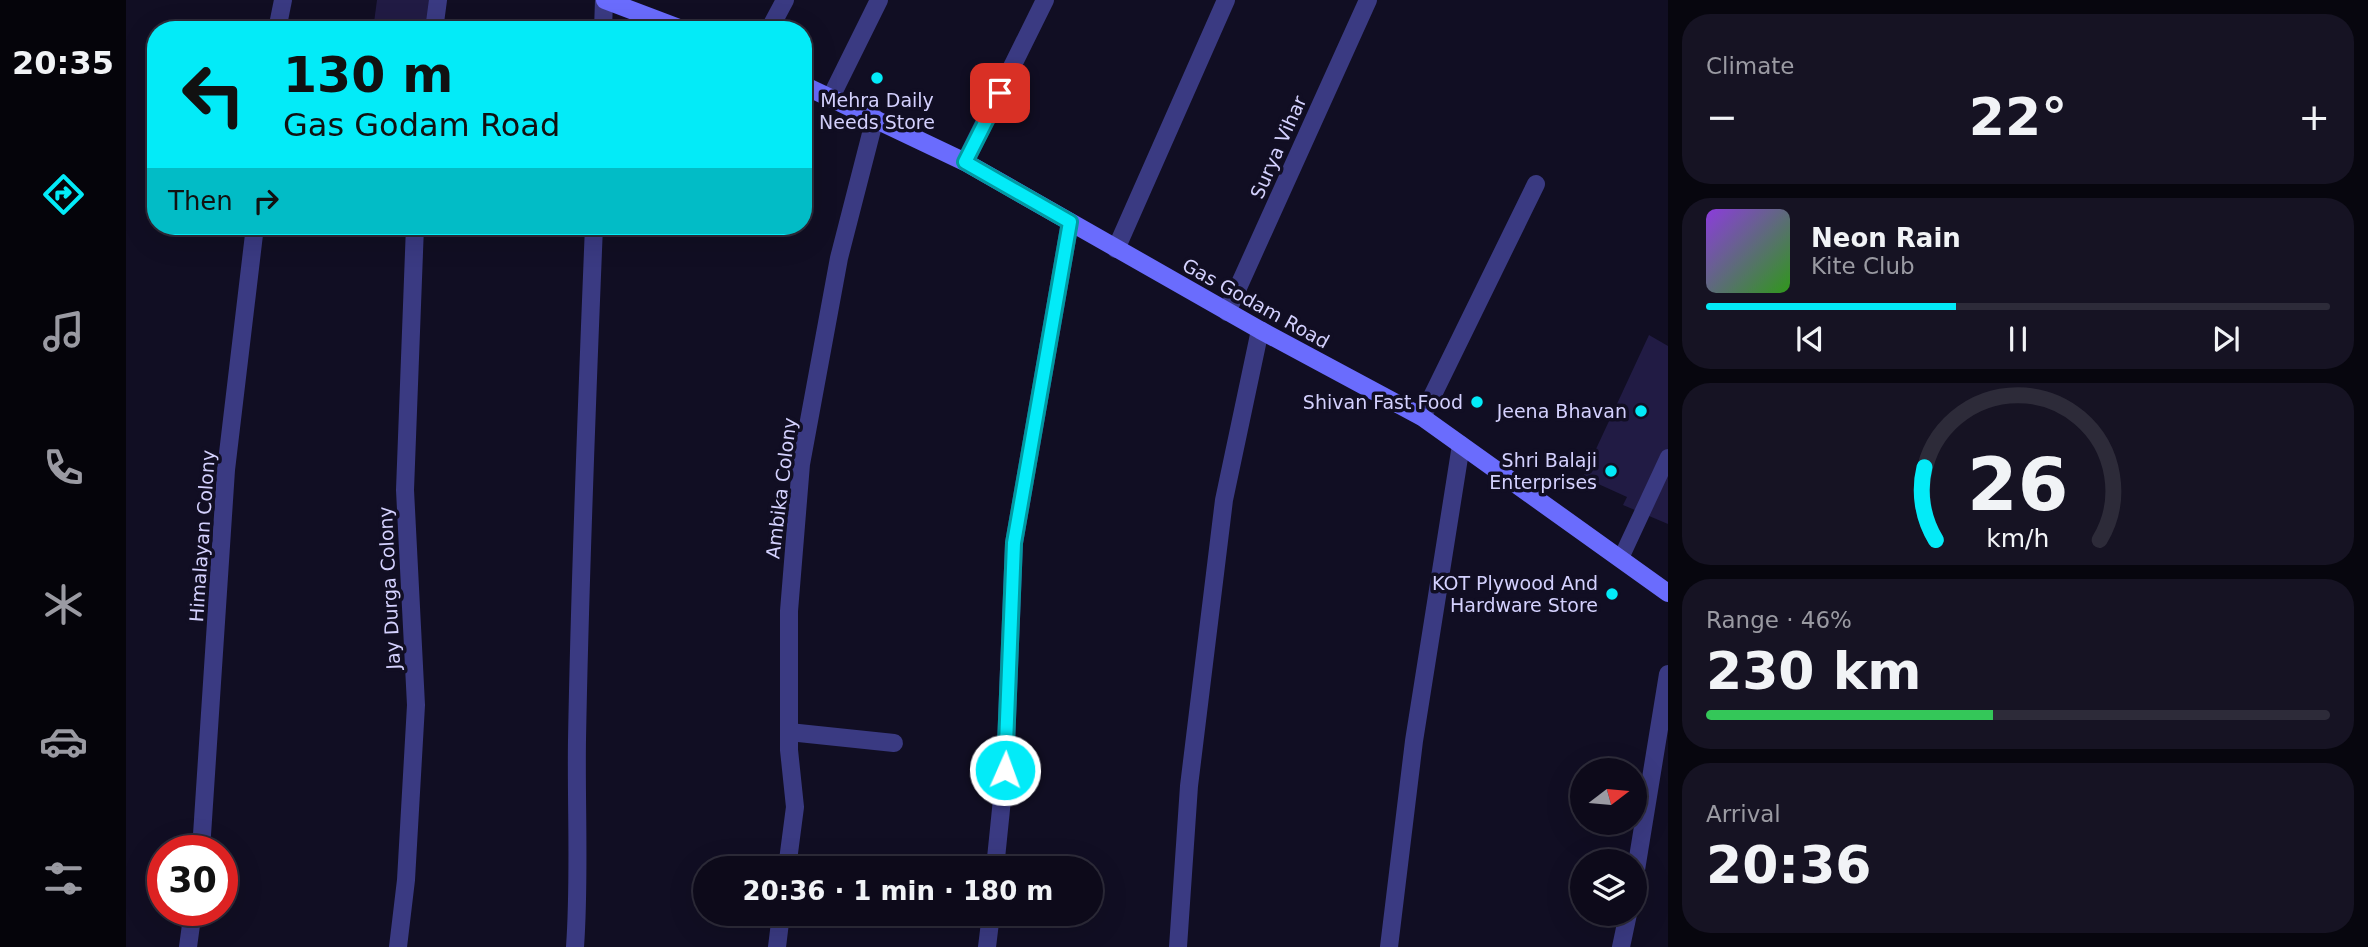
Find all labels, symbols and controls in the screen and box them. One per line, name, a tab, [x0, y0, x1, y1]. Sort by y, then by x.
text: 20:35	[12, 44, 114, 82]
text: 130 m	[283, 47, 453, 104]
icon: left	[168, 49, 259, 140]
text: Climate	[1706, 53, 1795, 79]
pin	[970, 63, 1030, 123]
marker: Mehra Daily Needs Store	[869, 70, 885, 86]
icon: arrive	[981, 74, 1019, 112]
text: 22°	[1969, 87, 2067, 147]
place label: Mehra Daily Needs Store	[819, 89, 935, 133]
street label: Surya Vihar	[1246, 92, 1311, 202]
text: −	[1706, 95, 1738, 139]
text: +	[2298, 95, 2330, 139]
text: Gas Godam Road	[283, 106, 560, 144]
icon: directions	[39, 170, 88, 219]
icon: right	[247, 182, 285, 220]
text: Then	[168, 186, 233, 216]
text: Neon Rain	[1811, 223, 1961, 253]
street label: Gas Godam Road	[1179, 253, 1333, 353]
text: Kite Club	[1811, 253, 1915, 279]
icon: music	[39, 307, 88, 356]
icon: previous	[1791, 320, 1829, 358]
icon: pause	[1999, 320, 2037, 358]
icon: next	[2207, 320, 2245, 358]
place label: Shivan Fast Food	[1303, 391, 1463, 413]
marker: Shivan Fast Food	[1469, 394, 1485, 410]
place label: Jeena Bhavan	[1496, 400, 1627, 422]
marker: Jeena Bhavan	[1633, 403, 1649, 419]
street label: Ambika Colony	[761, 416, 801, 560]
text: 26	[1967, 442, 2069, 527]
icon: phone	[39, 443, 88, 492]
street label: Himalayan Colony	[185, 449, 219, 623]
place label: Shri Balaji Enterprises	[1489, 449, 1597, 493]
marker: Shri Balaji Enterprises	[1603, 463, 1619, 479]
street label: Jay Durga Colony	[374, 506, 404, 671]
text: km/h	[1986, 523, 2050, 552]
place label: KOT Plywood And Hardware Store	[1432, 572, 1598, 616]
icon: climate	[39, 580, 88, 629]
marker: KOT Plywood And Hardware Store	[1604, 586, 1620, 602]
text: Range · 46%	[1706, 607, 1852, 633]
text: 230 km	[1706, 641, 1921, 701]
icon: car	[39, 717, 88, 766]
position arrow	[968, 733, 1042, 807]
north arrow	[1570, 758, 1647, 835]
map controls	[1570, 758, 1647, 926]
text: Arrival	[1706, 801, 1781, 827]
speed limit sign: 30	[147, 835, 238, 926]
text: 20:36	[1706, 835, 1872, 895]
button: layers	[1570, 849, 1647, 926]
icon: filters	[39, 854, 88, 903]
text: 20:36 · 1 min · 180 m	[743, 876, 1053, 906]

